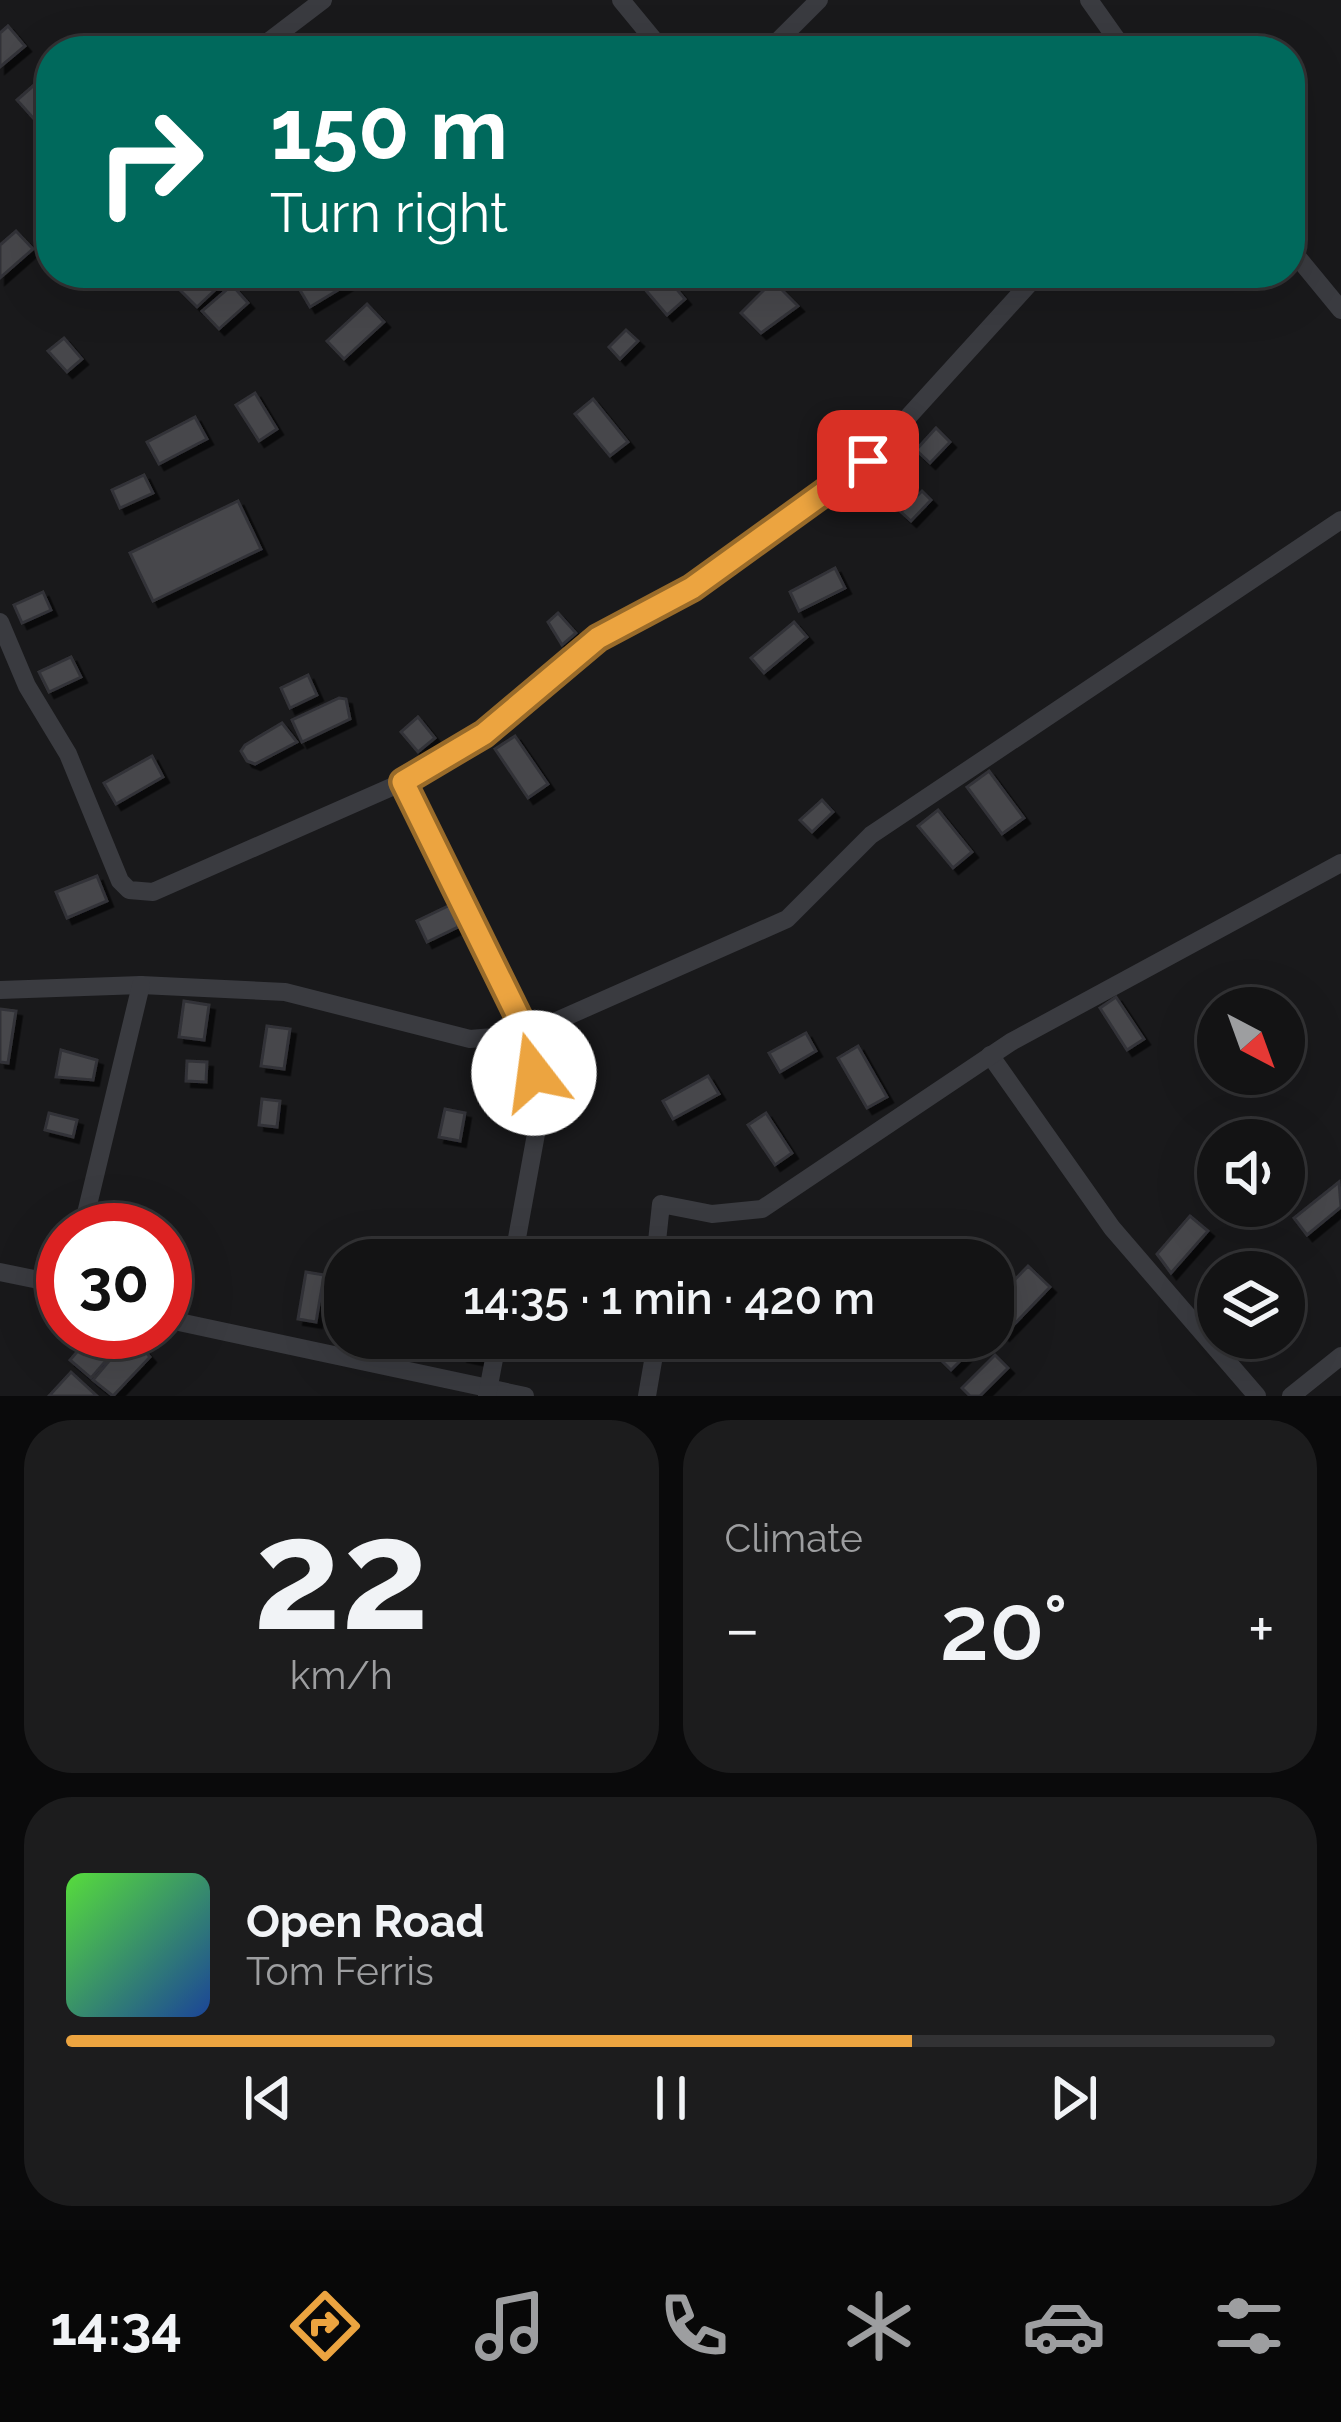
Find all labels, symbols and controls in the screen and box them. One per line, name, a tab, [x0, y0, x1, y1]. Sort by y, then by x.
text: 150 m	[270, 80, 508, 179]
icon: right	[72, 84, 228, 240]
text: Turn right	[270, 181, 508, 245]
pin	[817, 410, 919, 512]
icon: arrive	[835, 428, 901, 494]
north arrow	[1197, 987, 1305, 1095]
map controls	[1197, 987, 1305, 1359]
position arrow	[471, 1010, 597, 1136]
button: sound	[1197, 1119, 1305, 1227]
speed limit sign: 30	[36, 1203, 192, 1359]
button: layers	[1197, 1251, 1305, 1359]
text: 14:35 · 1 min · 420 m	[463, 1272, 875, 1325]
text: 22	[253, 1482, 429, 1666]
text: Climate	[725, 1515, 863, 1561]
text: 20°	[940, 1575, 1068, 1681]
text: −	[725, 1590, 760, 1667]
text: +	[1248, 1590, 1275, 1667]
text: km/h	[290, 1652, 393, 1698]
text: Open Road	[246, 1895, 485, 1948]
text: Tom Ferris	[246, 1948, 434, 1994]
icon: previous	[235, 2065, 301, 2131]
icon: pause	[638, 2065, 704, 2131]
icon: next	[1041, 2065, 1107, 2131]
icon: directions	[283, 2284, 367, 2368]
icon: music	[468, 2284, 552, 2368]
icon: phone	[652, 2284, 736, 2368]
icon: climate	[837, 2284, 921, 2368]
icon: car	[1022, 2284, 1106, 2368]
icon: filters	[1207, 2284, 1291, 2368]
text: 14:34	[50, 2294, 182, 2358]

